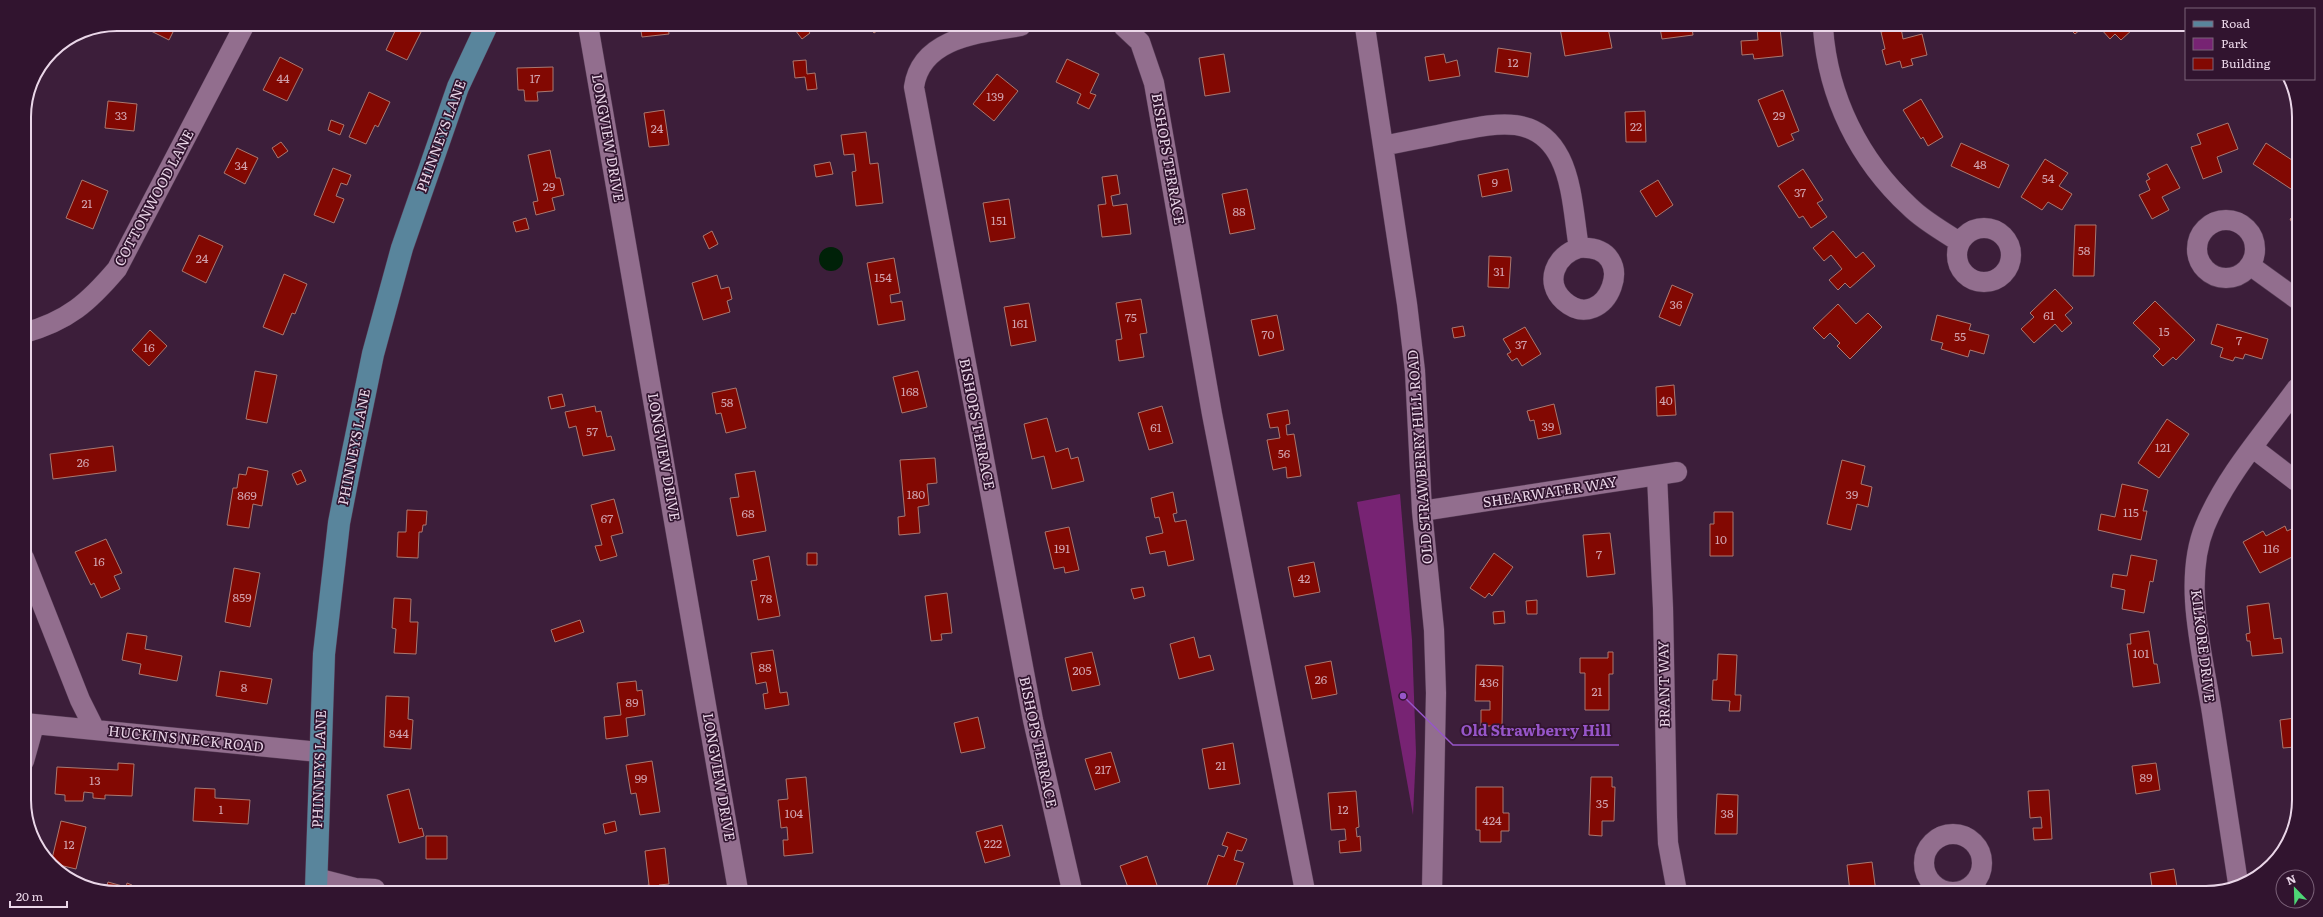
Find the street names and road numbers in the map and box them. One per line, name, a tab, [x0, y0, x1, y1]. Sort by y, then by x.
street label: LONGVIEW DRIVE	[588, 72, 630, 204]
street label: PHINNEYS LANE	[410, 77, 470, 195]
street label: BISHOPS TERRACE	[1148, 91, 1190, 226]
street label: COTTONWOOD LANE	[109, 126, 198, 269]
street label: OLD STRAWBERRY HILL ROAD	[1402, 349, 1436, 565]
street label: BISHOPS TERRACE	[955, 356, 1001, 491]
street label: PHINNEYS LANE	[332, 387, 374, 507]
street label: LONGVIEW DRIVE	[644, 391, 686, 523]
street label: SHEARWATER WAY	[1481, 471, 1619, 512]
street label: KILKORE DRIVE	[2187, 588, 2221, 704]
street label: BRANT WAY	[1652, 640, 1674, 728]
street label: BISHOPS TERRACE	[1015, 674, 1063, 809]
street label: PHINNEYS LANE	[306, 709, 330, 828]
street label: LONGVIEW DRIVE	[699, 711, 741, 843]
street label: HUCKINS NECK ROAD	[107, 720, 265, 756]

